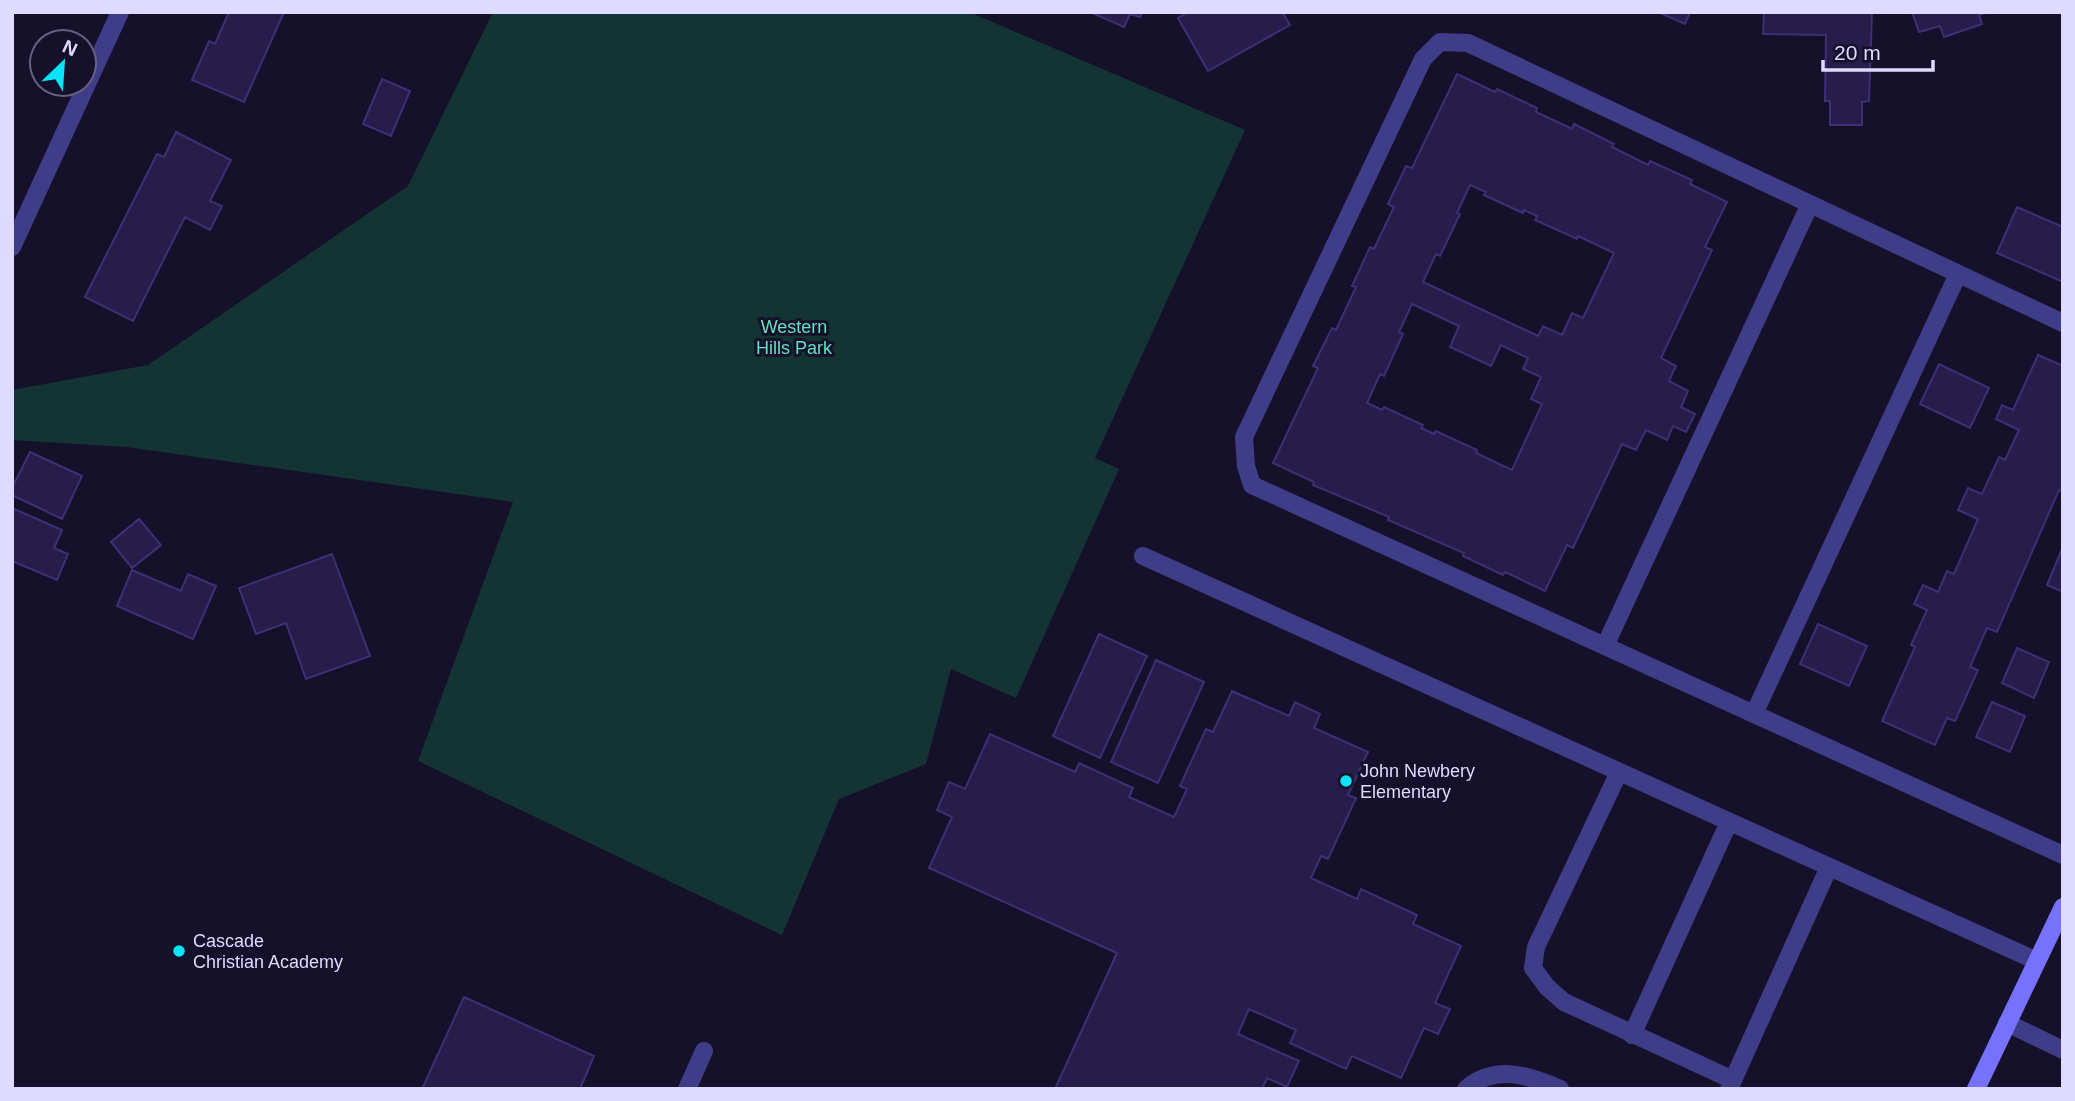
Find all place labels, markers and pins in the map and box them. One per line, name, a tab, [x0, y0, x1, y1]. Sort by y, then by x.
place label: John Newbery Elementary	[1360, 761, 1475, 802]
marker: John Newbery Elementary	[1338, 773, 1354, 789]
place label: Cascade Christian Academy	[193, 931, 343, 972]
marker: Cascade Christian Academy	[171, 943, 187, 959]

